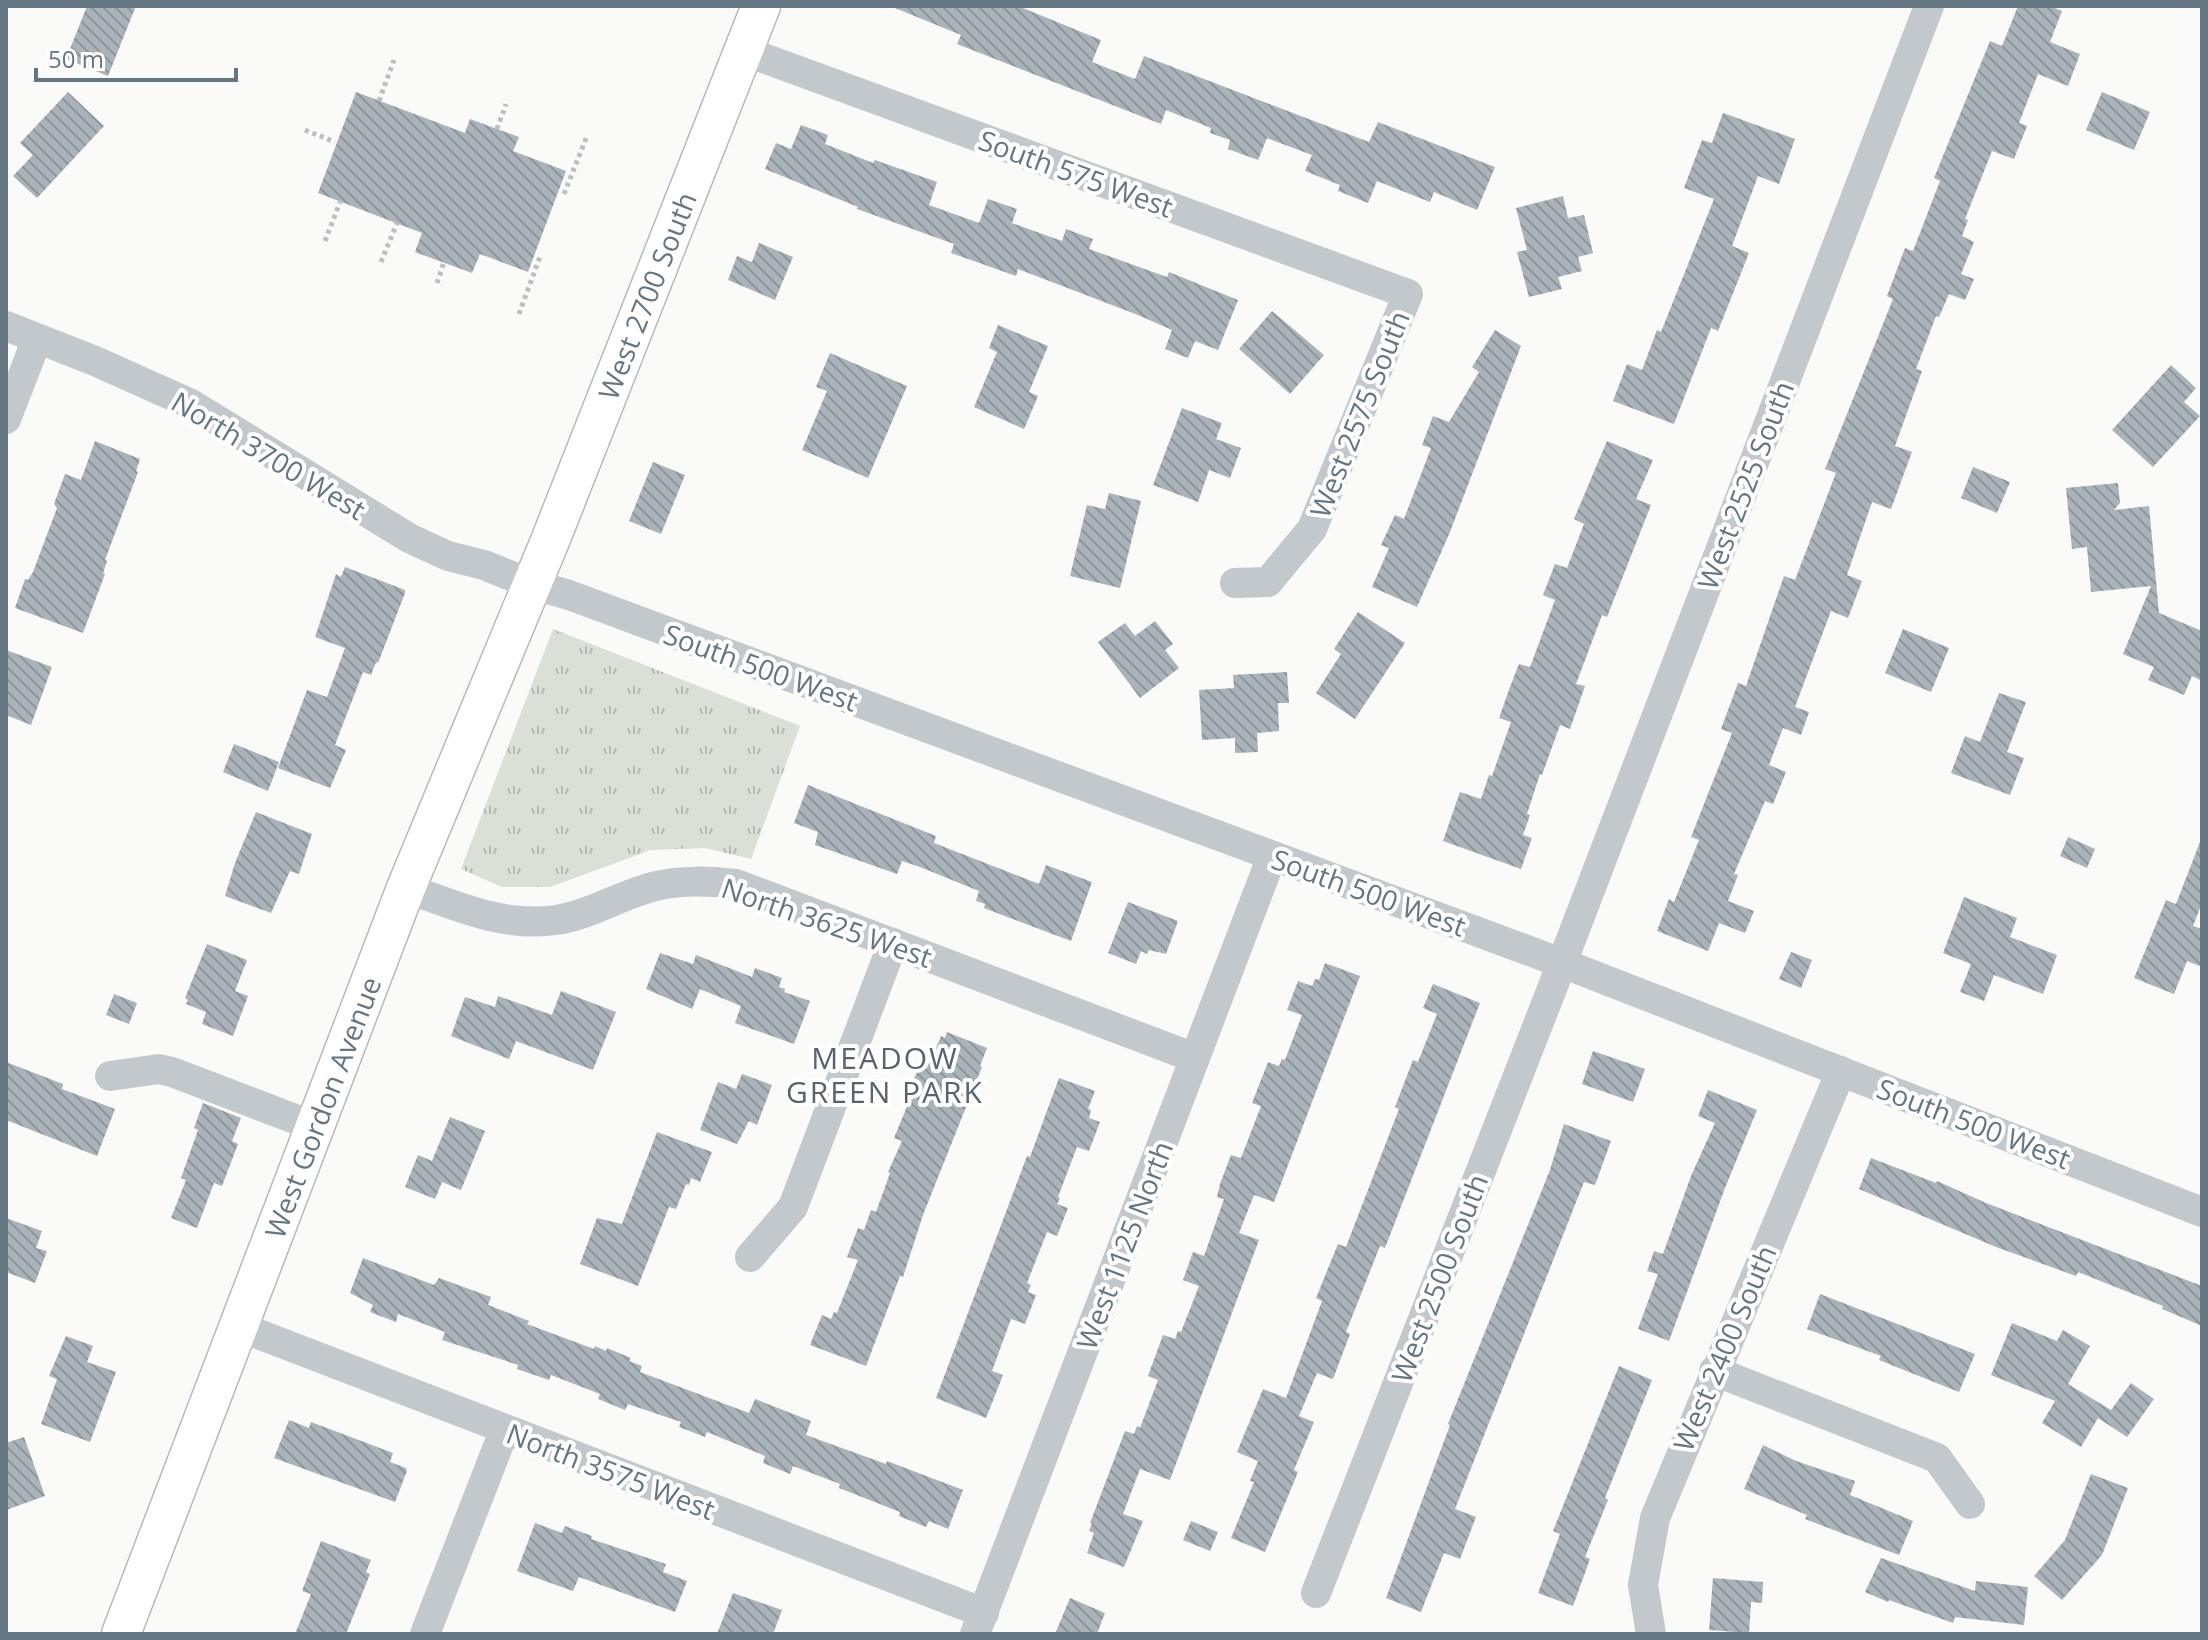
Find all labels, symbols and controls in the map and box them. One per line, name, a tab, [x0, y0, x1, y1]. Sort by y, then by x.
scale bar	[36, 32, 236, 82]
text: 50 m	[48, 42, 104, 75]
street label: South 575 West	[974, 120, 1178, 226]
street label: West 2700 South	[589, 186, 705, 405]
street label: West 2575 South	[1300, 305, 1418, 523]
street label: West 2525 South	[1688, 375, 1802, 595]
street label: North 3700 West	[165, 382, 373, 528]
street label: South 500 West	[659, 614, 863, 720]
street label: South 500 West	[1267, 839, 1471, 945]
street label: North 3625 West	[717, 868, 937, 976]
street label: West Gordon Avenue	[255, 971, 389, 1243]
district label: MEADOW GREEN PARK	[786, 1037, 984, 1112]
street label: South 500 West	[1872, 1069, 2076, 1177]
street label: West 1125 North	[1067, 1135, 1181, 1355]
street label: West 2500 South	[1382, 1168, 1496, 1388]
street label: West 2400 South	[1664, 1239, 1784, 1457]
street label: North 3575 West	[501, 1414, 721, 1528]

